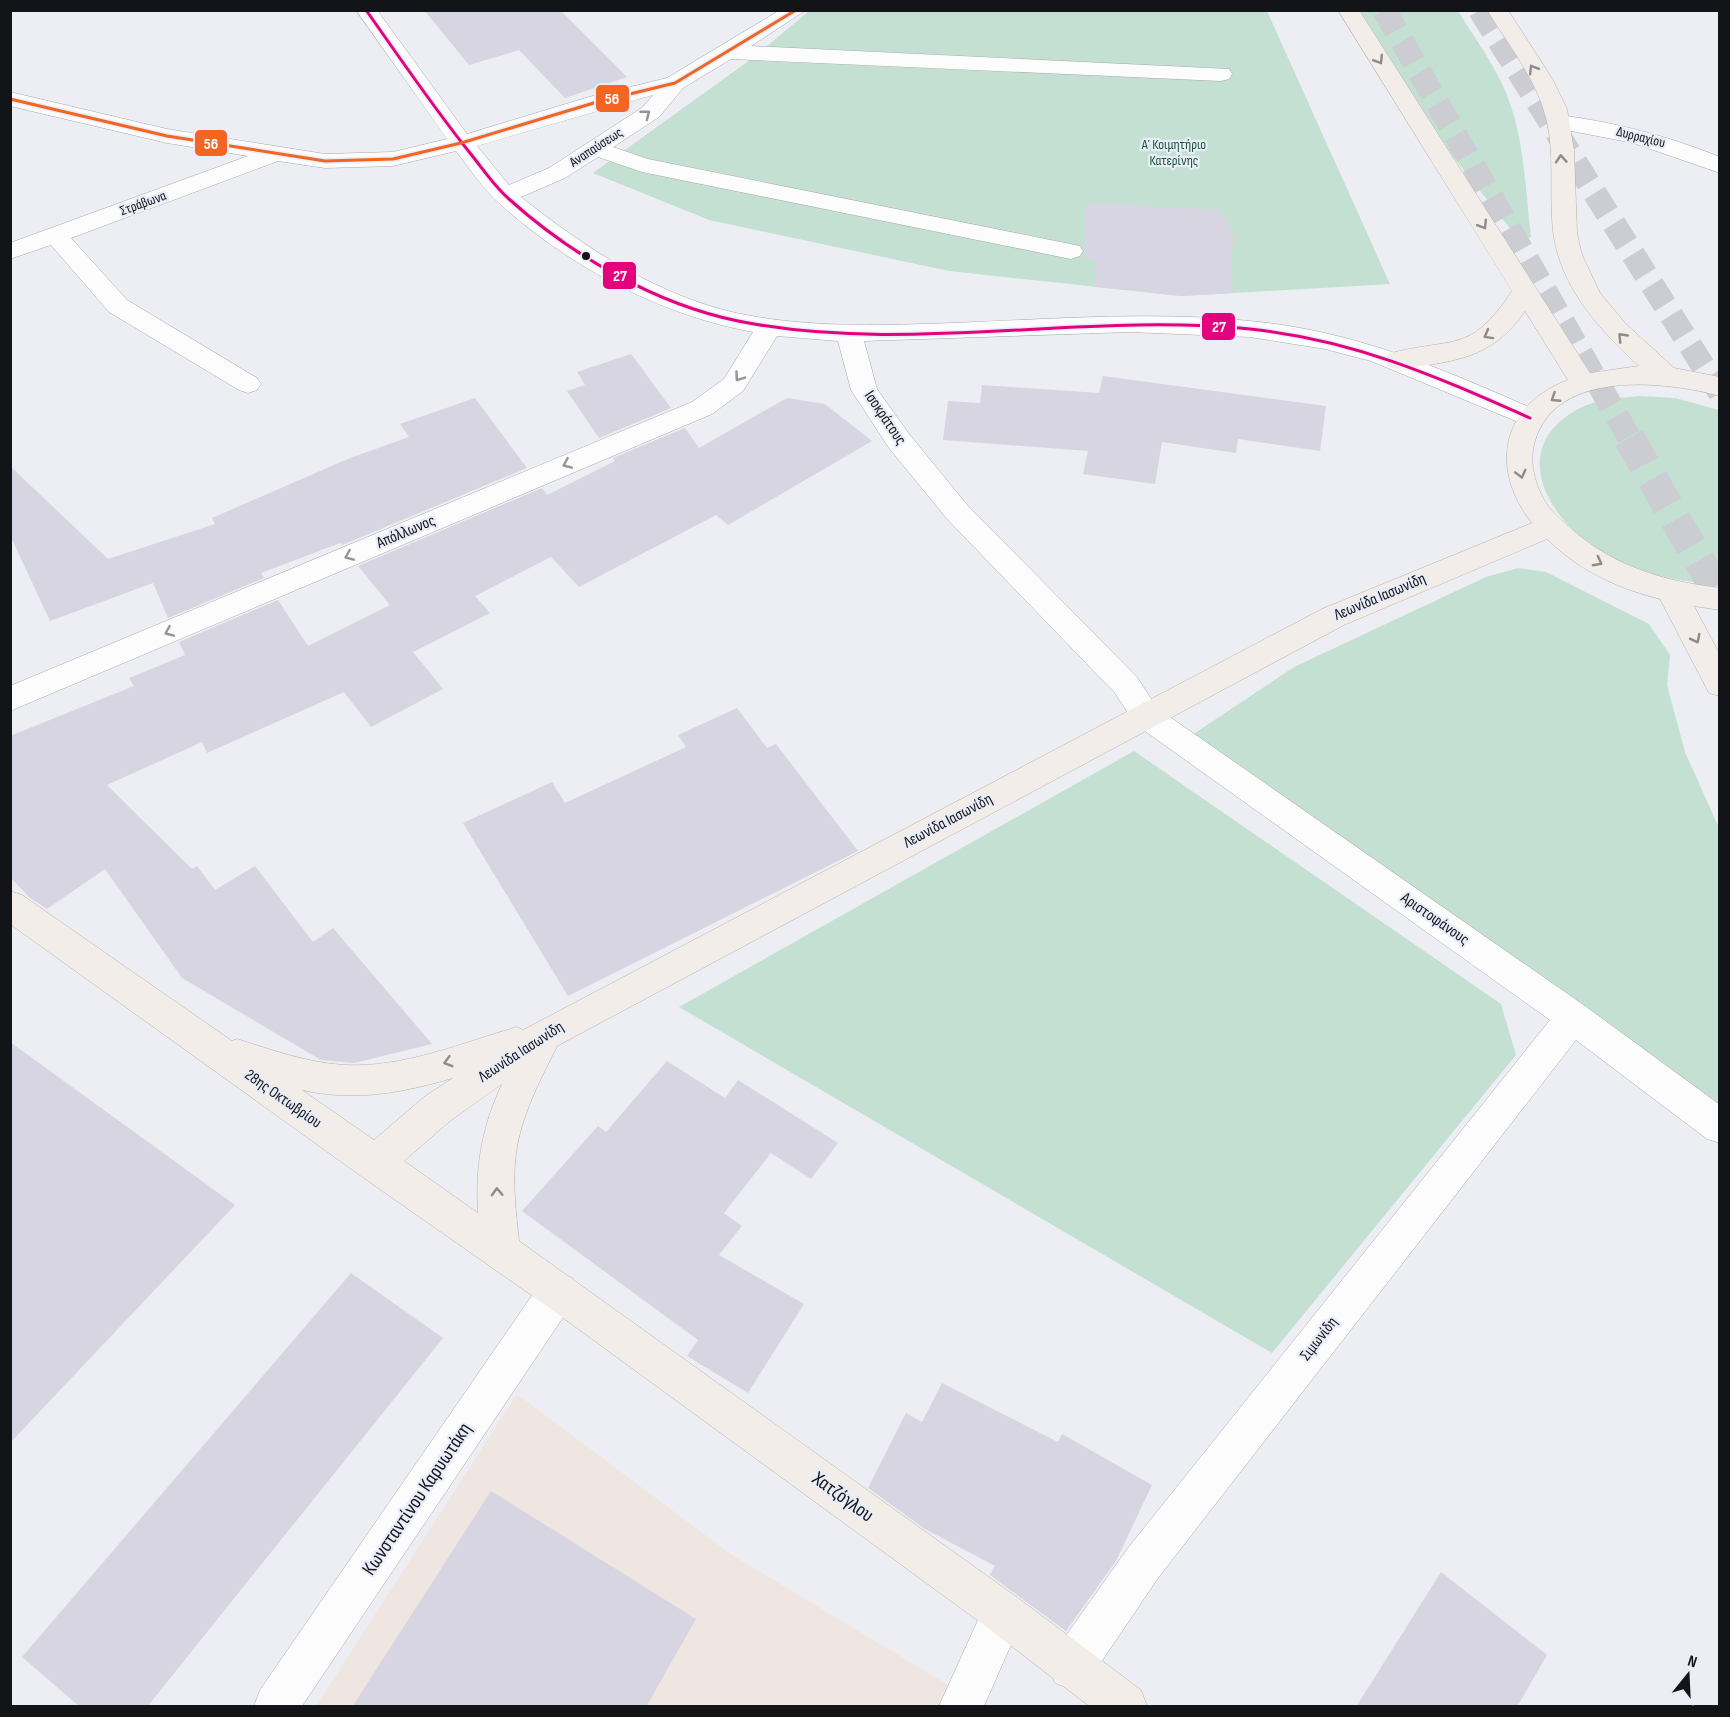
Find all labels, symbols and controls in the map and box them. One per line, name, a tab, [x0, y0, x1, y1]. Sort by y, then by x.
one-way arrow	[1372, 54, 1384, 64]
one-way arrow	[1529, 65, 1541, 75]
line badge: 56	[595, 84, 630, 113]
text: 56	[605, 90, 619, 109]
one-way arrow	[639, 110, 650, 121]
street label: Αναπαύσεως	[565, 123, 626, 171]
street label: Δυρραχίου	[1615, 123, 1667, 151]
line badge: 56	[194, 129, 228, 157]
text: 56	[204, 135, 218, 154]
park label: Α΄ Κοιμητήριο Κατερίνης	[1141, 136, 1206, 169]
one-way arrow	[1555, 154, 1568, 163]
street label: Στράβωνα	[118, 187, 169, 219]
one-way arrow	[1476, 219, 1488, 229]
unlabelled marker	[580, 250, 592, 262]
line badge: 27	[602, 261, 637, 290]
text: 27	[613, 267, 627, 286]
line badge: 27	[1201, 312, 1236, 341]
text: 27	[1212, 318, 1226, 337]
one-way arrow	[1484, 328, 1494, 340]
one-way arrow	[1618, 334, 1629, 344]
one-way arrow	[735, 371, 746, 382]
street label: Ισοκράτους	[860, 387, 910, 449]
one-way arrow	[1550, 390, 1561, 401]
one-way arrow	[563, 457, 574, 469]
one-way arrow	[1514, 469, 1527, 479]
street label: Απόλλωνος	[373, 511, 438, 553]
one-way arrow	[344, 549, 355, 561]
one-way arrow	[1591, 555, 1602, 566]
street label: Λεωνίδα Ιασωνίδη	[1330, 569, 1429, 625]
one-way arrow	[164, 625, 175, 637]
one-way arrow	[1689, 633, 1700, 643]
street label: Λεωνίδα Ιασωνίδη	[899, 790, 996, 853]
street label: Αριστοφάνους	[1396, 888, 1473, 949]
street label: Λεωνίδα Ιασωνίδη	[474, 1017, 567, 1087]
one-way arrow	[443, 1055, 454, 1067]
street label: 28ης Οκτωβρίου	[241, 1066, 325, 1132]
one-way arrow	[490, 1188, 503, 1197]
street label: Σιμωνίδη	[1296, 1313, 1342, 1365]
street label: Κωνσταντίνου Καρυωτάκη	[357, 1418, 477, 1580]
street label: Χατζόγλου	[807, 1466, 879, 1527]
north arrow	[1658, 1645, 1718, 1705]
text: N	[1685, 1652, 1699, 1673]

